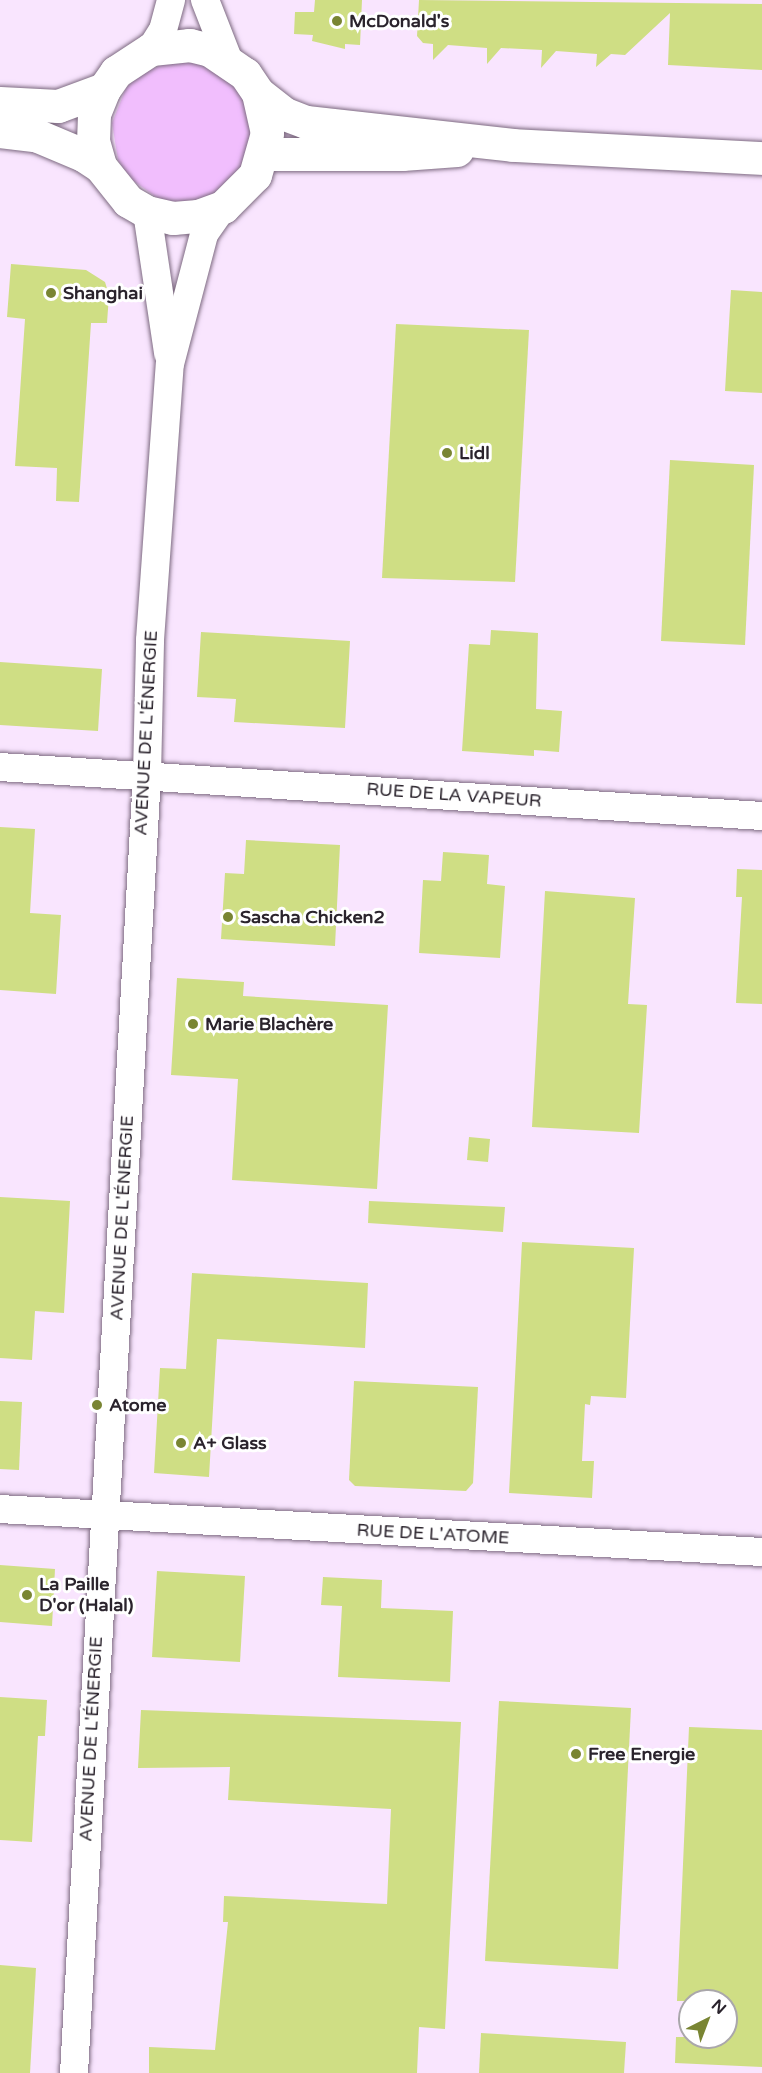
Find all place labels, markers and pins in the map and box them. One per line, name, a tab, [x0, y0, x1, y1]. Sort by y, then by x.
place label: McDonald's	[349, 10, 449, 32]
marker: McDonald's	[330, 14, 344, 28]
place label: Shanghai	[63, 282, 143, 304]
marker: Shanghai	[44, 286, 58, 300]
place label: Lidl	[459, 442, 490, 464]
marker: Lidl	[440, 446, 454, 460]
place label: Sascha Chicken2	[240, 906, 385, 928]
marker: Sascha Chicken2	[221, 910, 235, 924]
place label: Marie Blachère	[205, 1013, 333, 1035]
marker: Marie Blachère	[186, 1017, 200, 1031]
place label: Atome	[109, 1394, 166, 1416]
marker: Atome	[90, 1398, 104, 1412]
place label: A+ Glass	[193, 1432, 267, 1454]
marker: A+ Glass	[174, 1436, 188, 1450]
place label: La Paille D'or (Halal)	[39, 1574, 133, 1616]
marker: La Paille D'or (Halal)	[20, 1588, 34, 1602]
place label: Free Energie	[588, 1743, 695, 1765]
marker: Free Energie	[569, 1747, 583, 1761]

